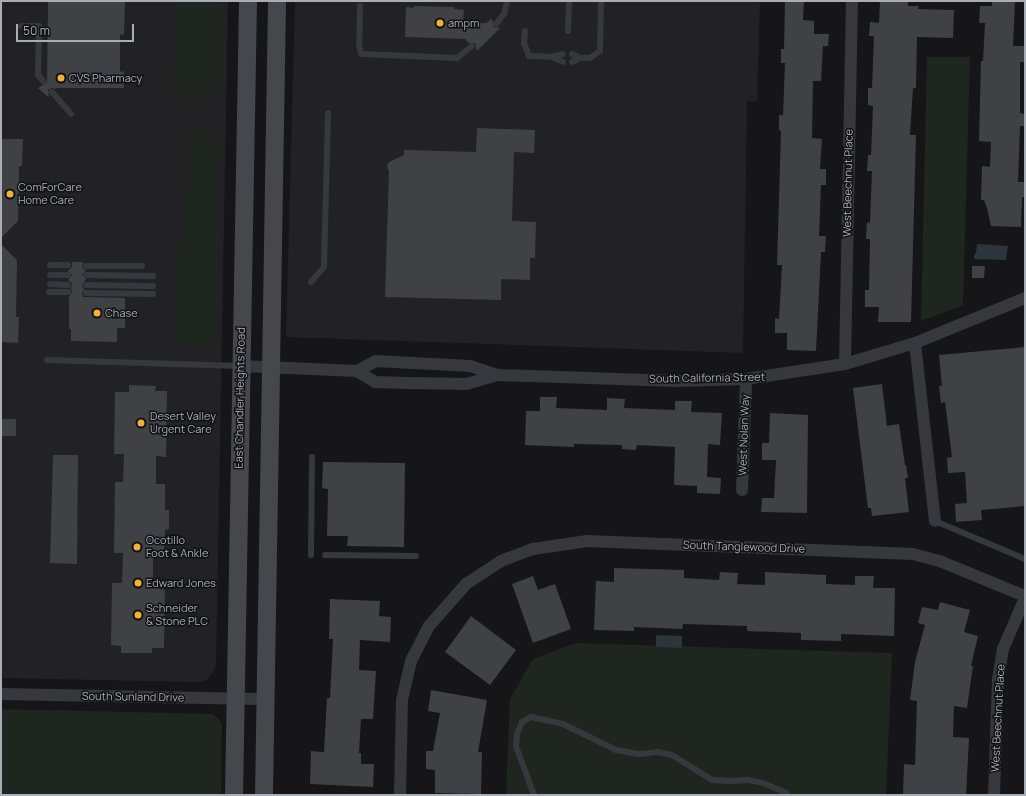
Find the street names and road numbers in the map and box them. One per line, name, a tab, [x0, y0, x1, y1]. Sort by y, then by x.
street label: West Beechnut Place	[840, 129, 856, 237]
street label: East Chandler Heights Road	[232, 327, 248, 469]
street label: South California Street	[649, 370, 765, 386]
street label: West Nolan Way	[736, 394, 752, 476]
street label: South Tanglewood Drive	[683, 538, 805, 556]
street label: West Beechnut Place	[989, 664, 1007, 772]
street label: South Sunland Drive	[82, 690, 184, 704]

